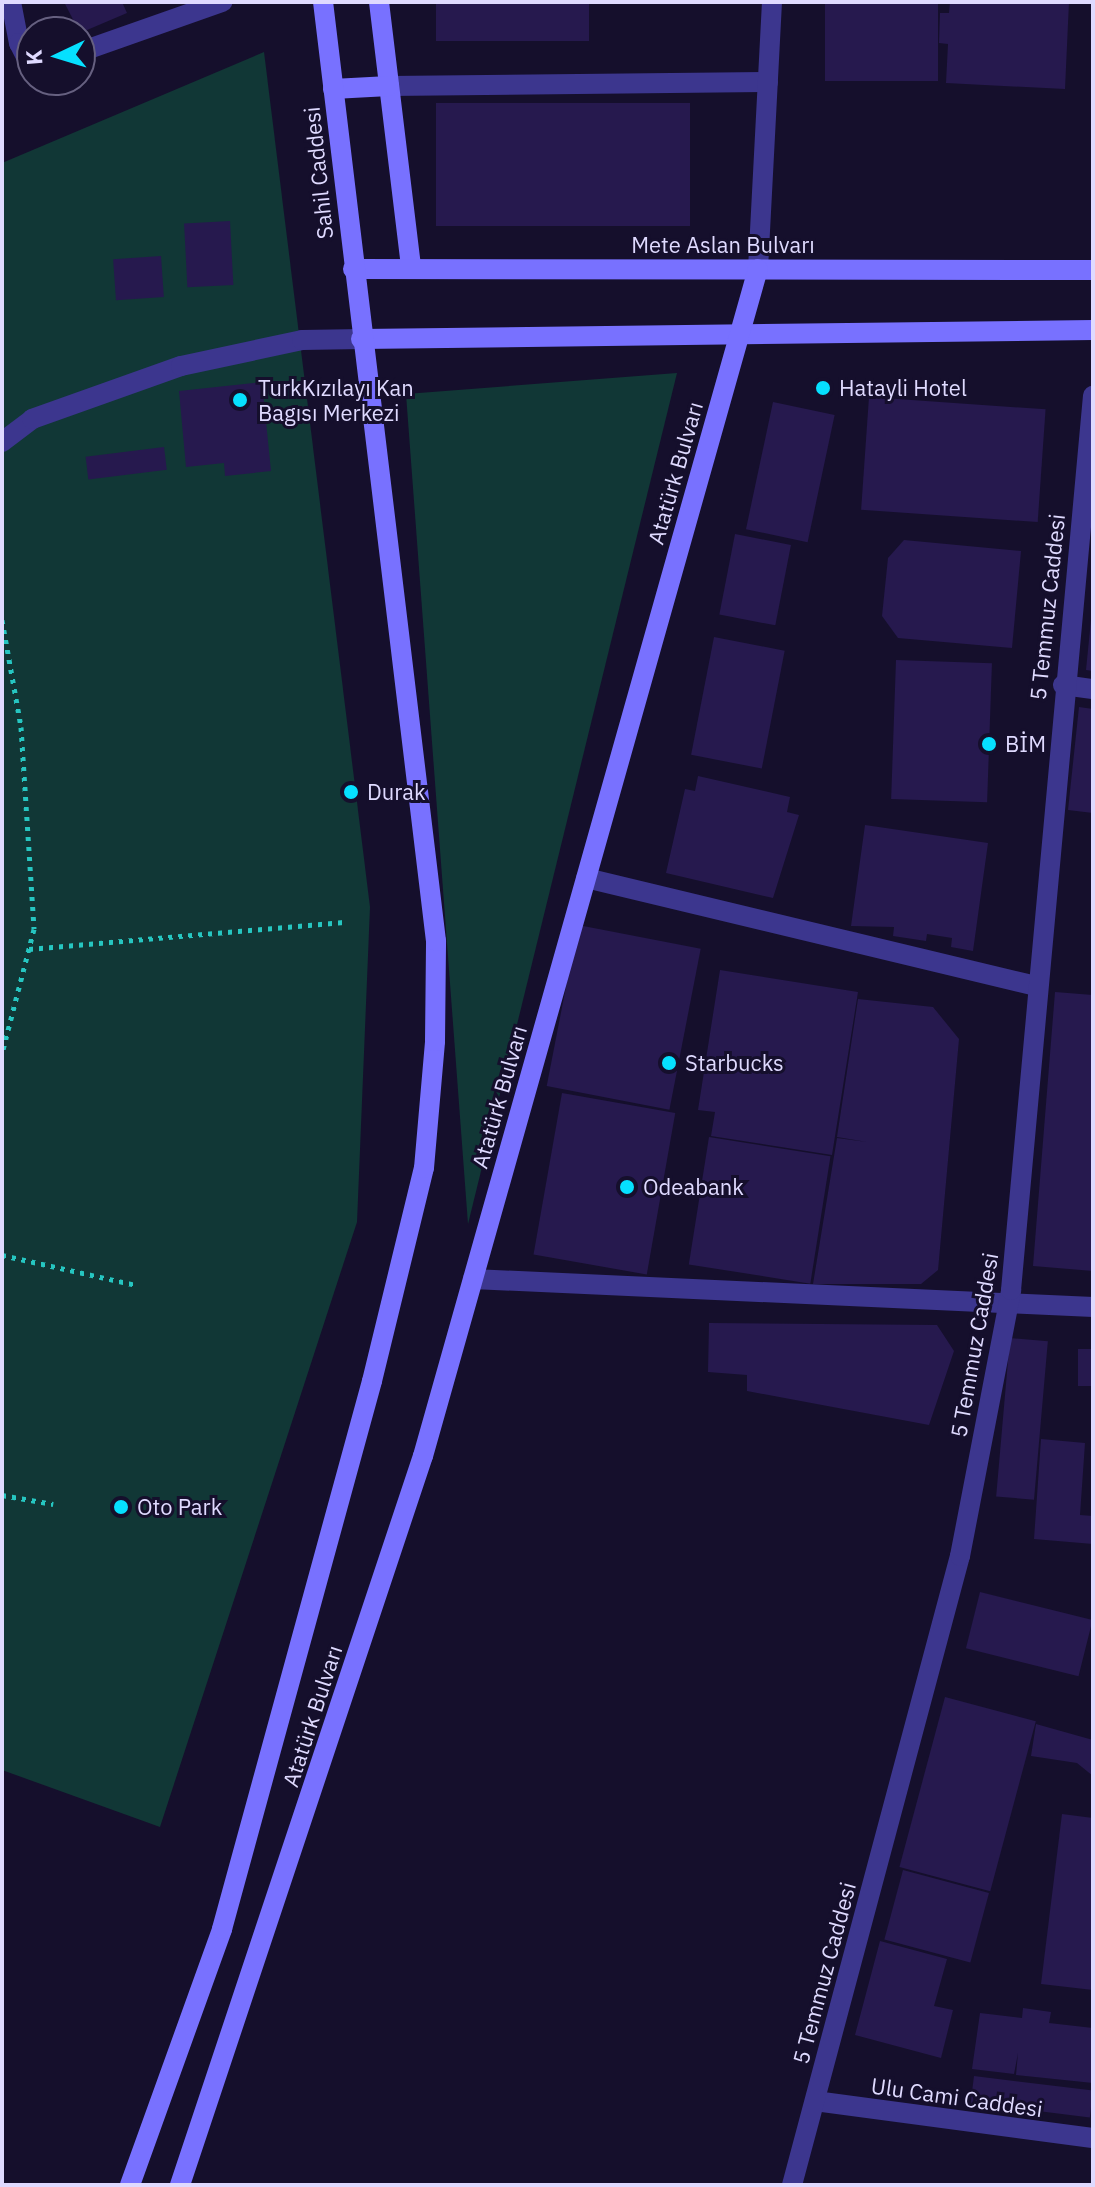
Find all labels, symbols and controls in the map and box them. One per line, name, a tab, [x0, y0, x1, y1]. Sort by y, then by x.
north arrow	[16, 16, 96, 96]
text: K	[19, 49, 49, 66]
street label: Sahil Caddesi	[298, 106, 338, 240]
street label: Mete Aslan Bulvarı	[631, 232, 815, 258]
place label: TurkKızılayı Kan Bagısı Merkezi	[258, 374, 414, 426]
place label: Hatayli Hotel	[839, 375, 967, 401]
marker: Hatayli Hotel	[814, 379, 832, 397]
marker: TurkKızılayı Kan Bagısı Merkezi	[229, 389, 251, 411]
street label: Atatürk Bulvarı	[642, 399, 708, 547]
street label: 5 Temmuz Caddesi	[1024, 513, 1070, 701]
place label: BİM	[1005, 731, 1046, 757]
marker: BİM	[980, 735, 998, 753]
place label: Durak	[367, 779, 426, 805]
marker: Durak	[342, 783, 360, 801]
street label: Atatürk Bulvarı	[466, 1023, 532, 1171]
place label: Starbucks	[685, 1050, 784, 1076]
marker: Starbucks	[660, 1054, 678, 1072]
place label: Odeabank	[643, 1174, 744, 1200]
marker: Odeabank	[618, 1178, 636, 1196]
street label: 5 Temmuz Caddesi	[945, 1251, 1003, 1439]
place label: Oto Park	[137, 1494, 222, 1520]
marker: Oto Park	[112, 1498, 130, 1516]
street label: Atatürk Bulvarı	[277, 1642, 347, 1790]
street label: 5 Temmuz Caddesi	[787, 1879, 861, 2067]
street label: Ulu Cami Caddesi	[869, 2072, 1045, 2122]

